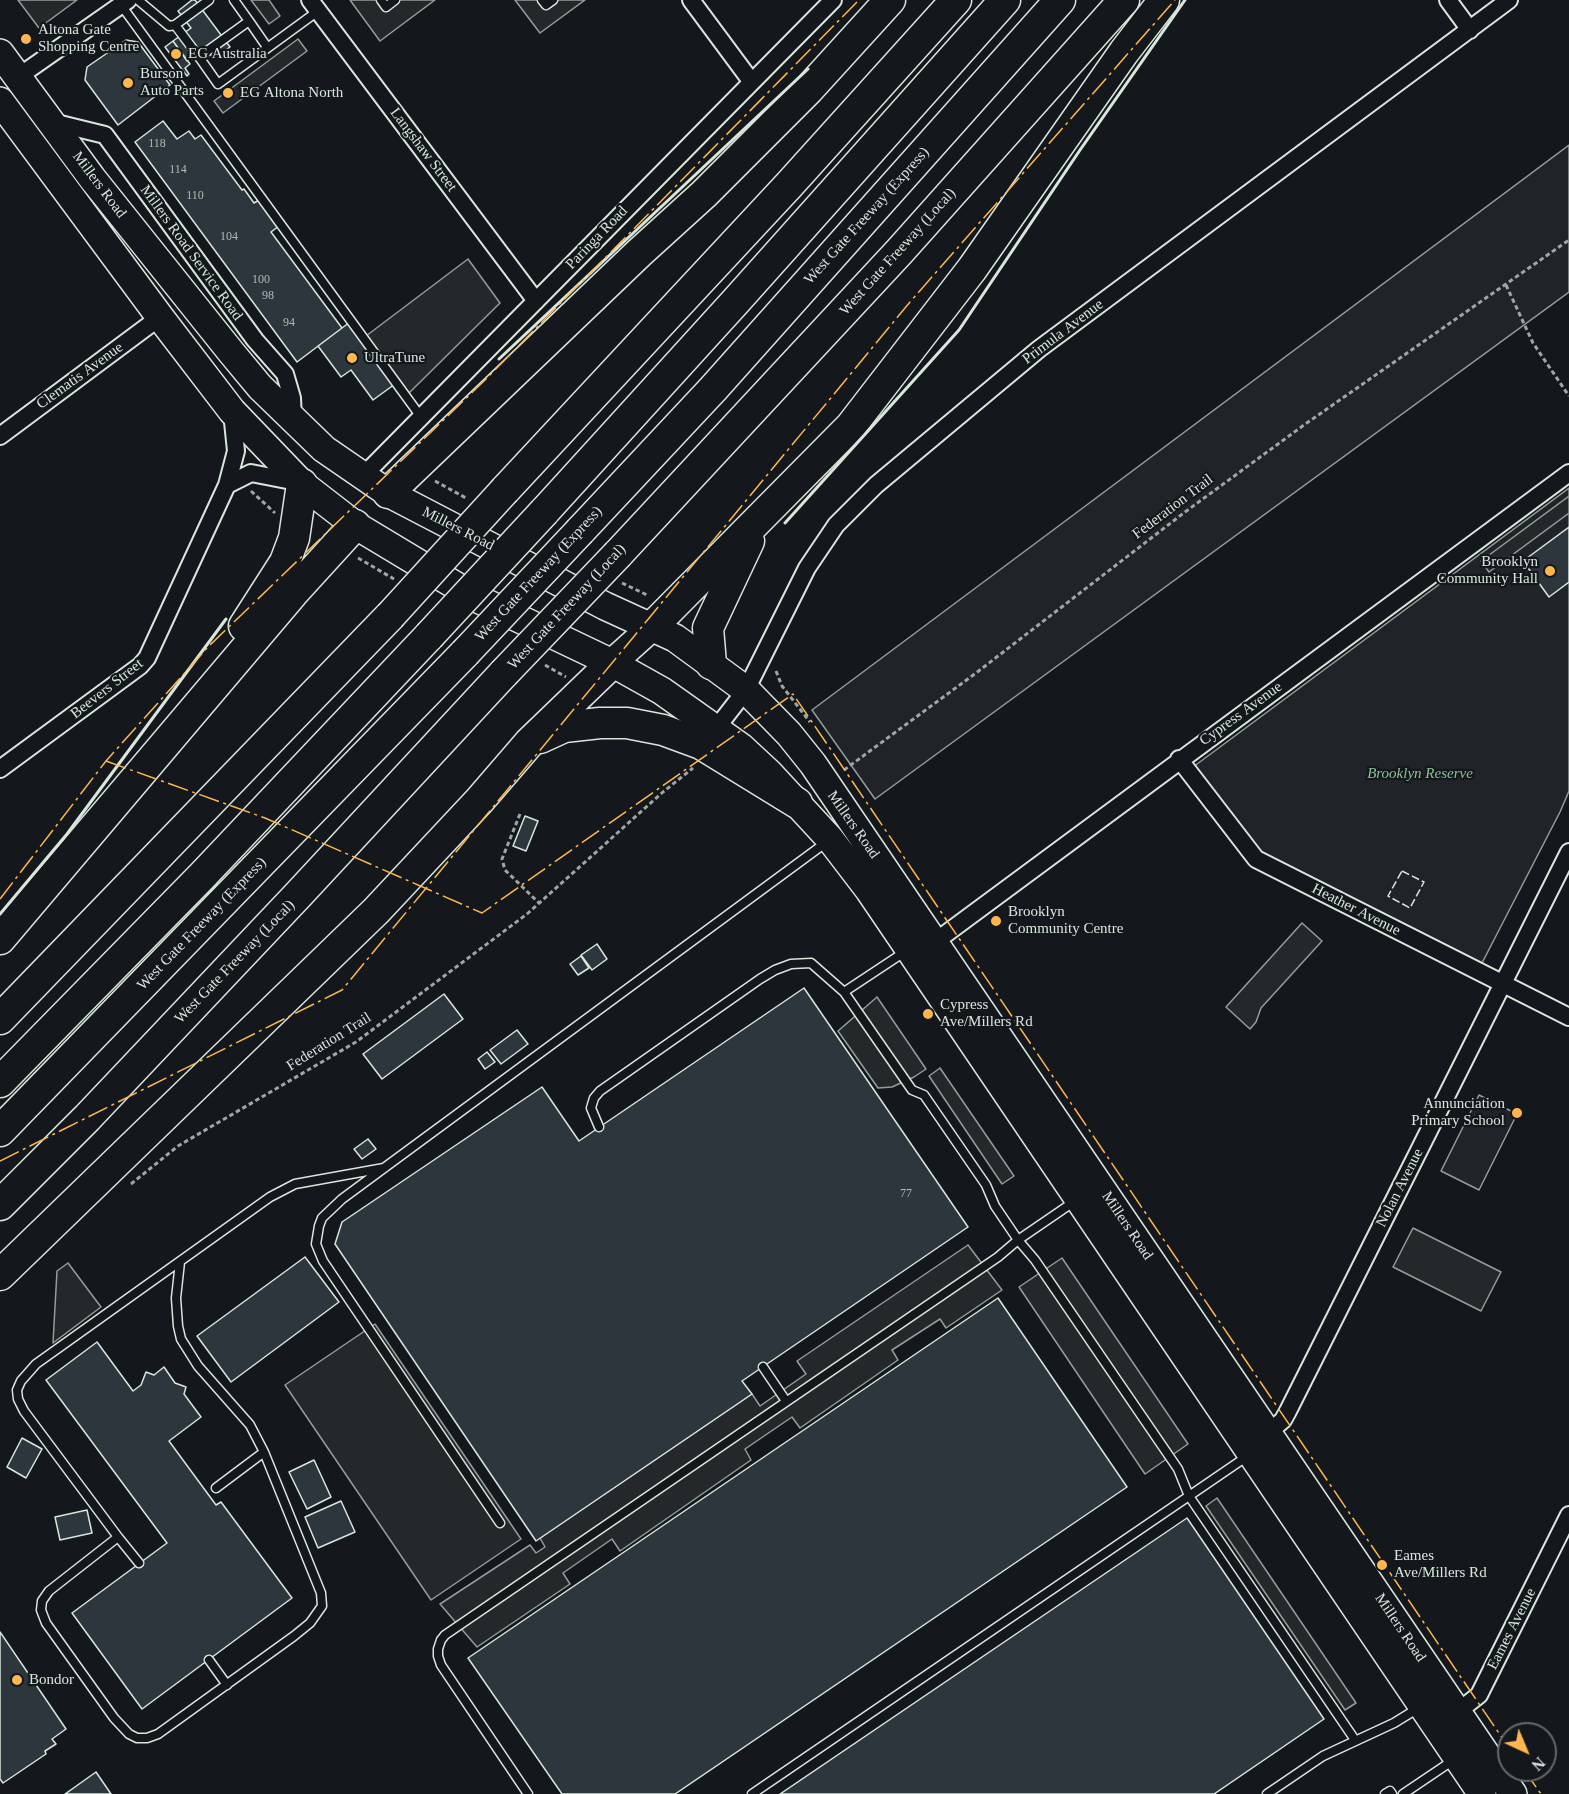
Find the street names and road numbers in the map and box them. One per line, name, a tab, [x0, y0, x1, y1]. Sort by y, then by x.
street label: Langshaw Street	[386, 104, 460, 196]
street label: West Gate Freeway (Express)	[801, 144, 933, 288]
street label: Millers Road	[68, 148, 130, 222]
street label: Millers Road Service Road	[136, 182, 246, 324]
street label: West Gate Freeway (Local)	[836, 185, 960, 319]
street label: Paringa Road	[562, 203, 632, 273]
street label: Primula Avenue	[1019, 296, 1107, 368]
street label: Clematis Avenue	[33, 339, 127, 413]
street label: Federation Trail	[1129, 471, 1217, 543]
street label: Millers Road	[419, 503, 497, 555]
street label: West Gate Freeway (Express)	[472, 503, 606, 645]
street label: West Gate Freeway (Local)	[504, 541, 630, 673]
street label: Beevers Street	[67, 655, 147, 723]
street label: Cypress Avenue	[1196, 678, 1286, 750]
street label: Millers Road	[823, 788, 883, 862]
street label: West Gate Freeway (Express)	[134, 854, 270, 994]
street label: Heather Avenue	[1309, 880, 1403, 940]
street label: West Gate Freeway (Local)	[171, 896, 299, 1028]
street label: Federation Trail	[283, 1009, 375, 1075]
street label: Nolan Avenue	[1372, 1146, 1428, 1230]
street label: Millers Road	[1098, 1188, 1156, 1264]
street label: Eames Avenue	[1484, 1585, 1540, 1673]
street label: Millers Road	[1371, 1590, 1429, 1666]

